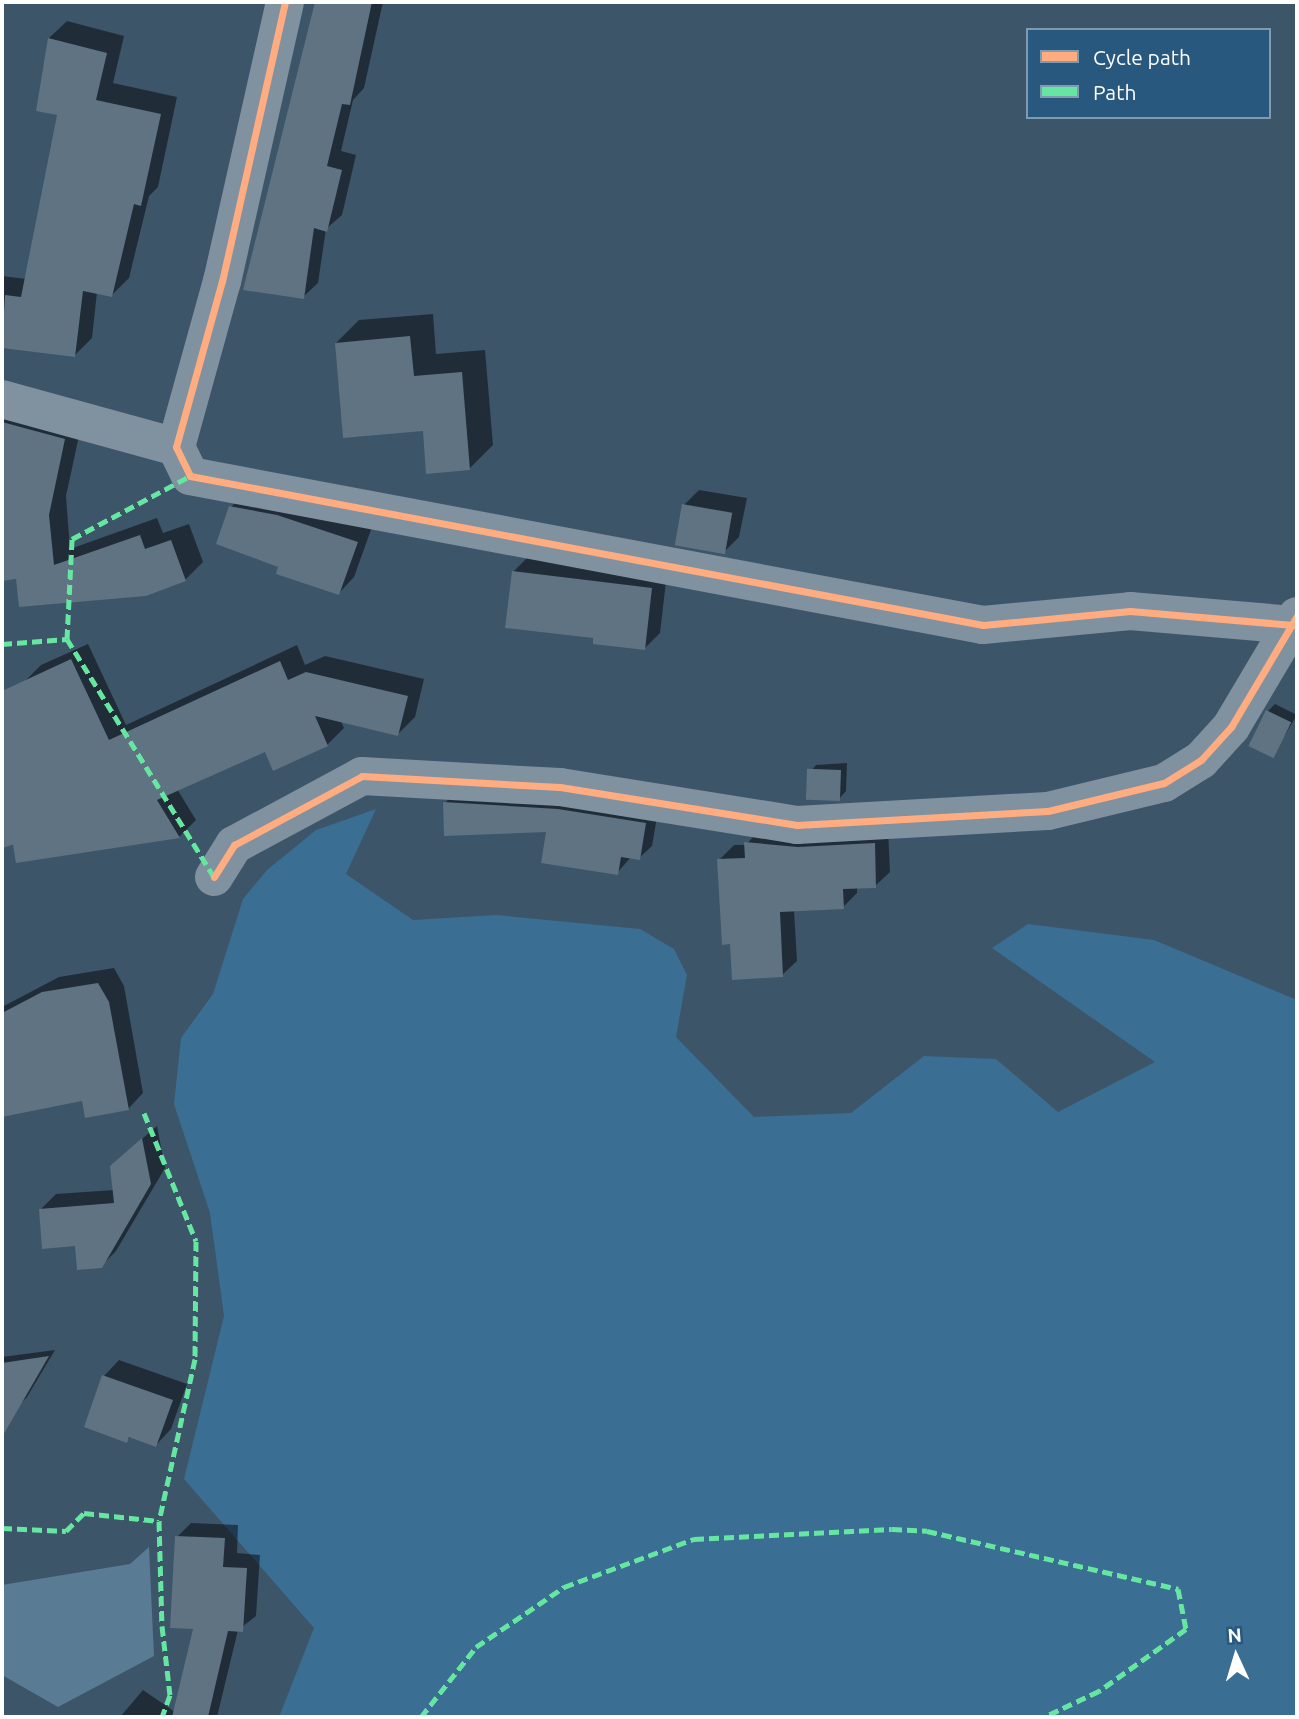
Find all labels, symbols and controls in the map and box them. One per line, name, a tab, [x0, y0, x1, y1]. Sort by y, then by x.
legend	[1026, 28, 1271, 119]
text: Cycle path	[1093, 45, 1191, 69]
text: Path	[1093, 80, 1136, 104]
north arrow	[1201, 1621, 1271, 1691]
text: N	[1227, 1624, 1242, 1647]

